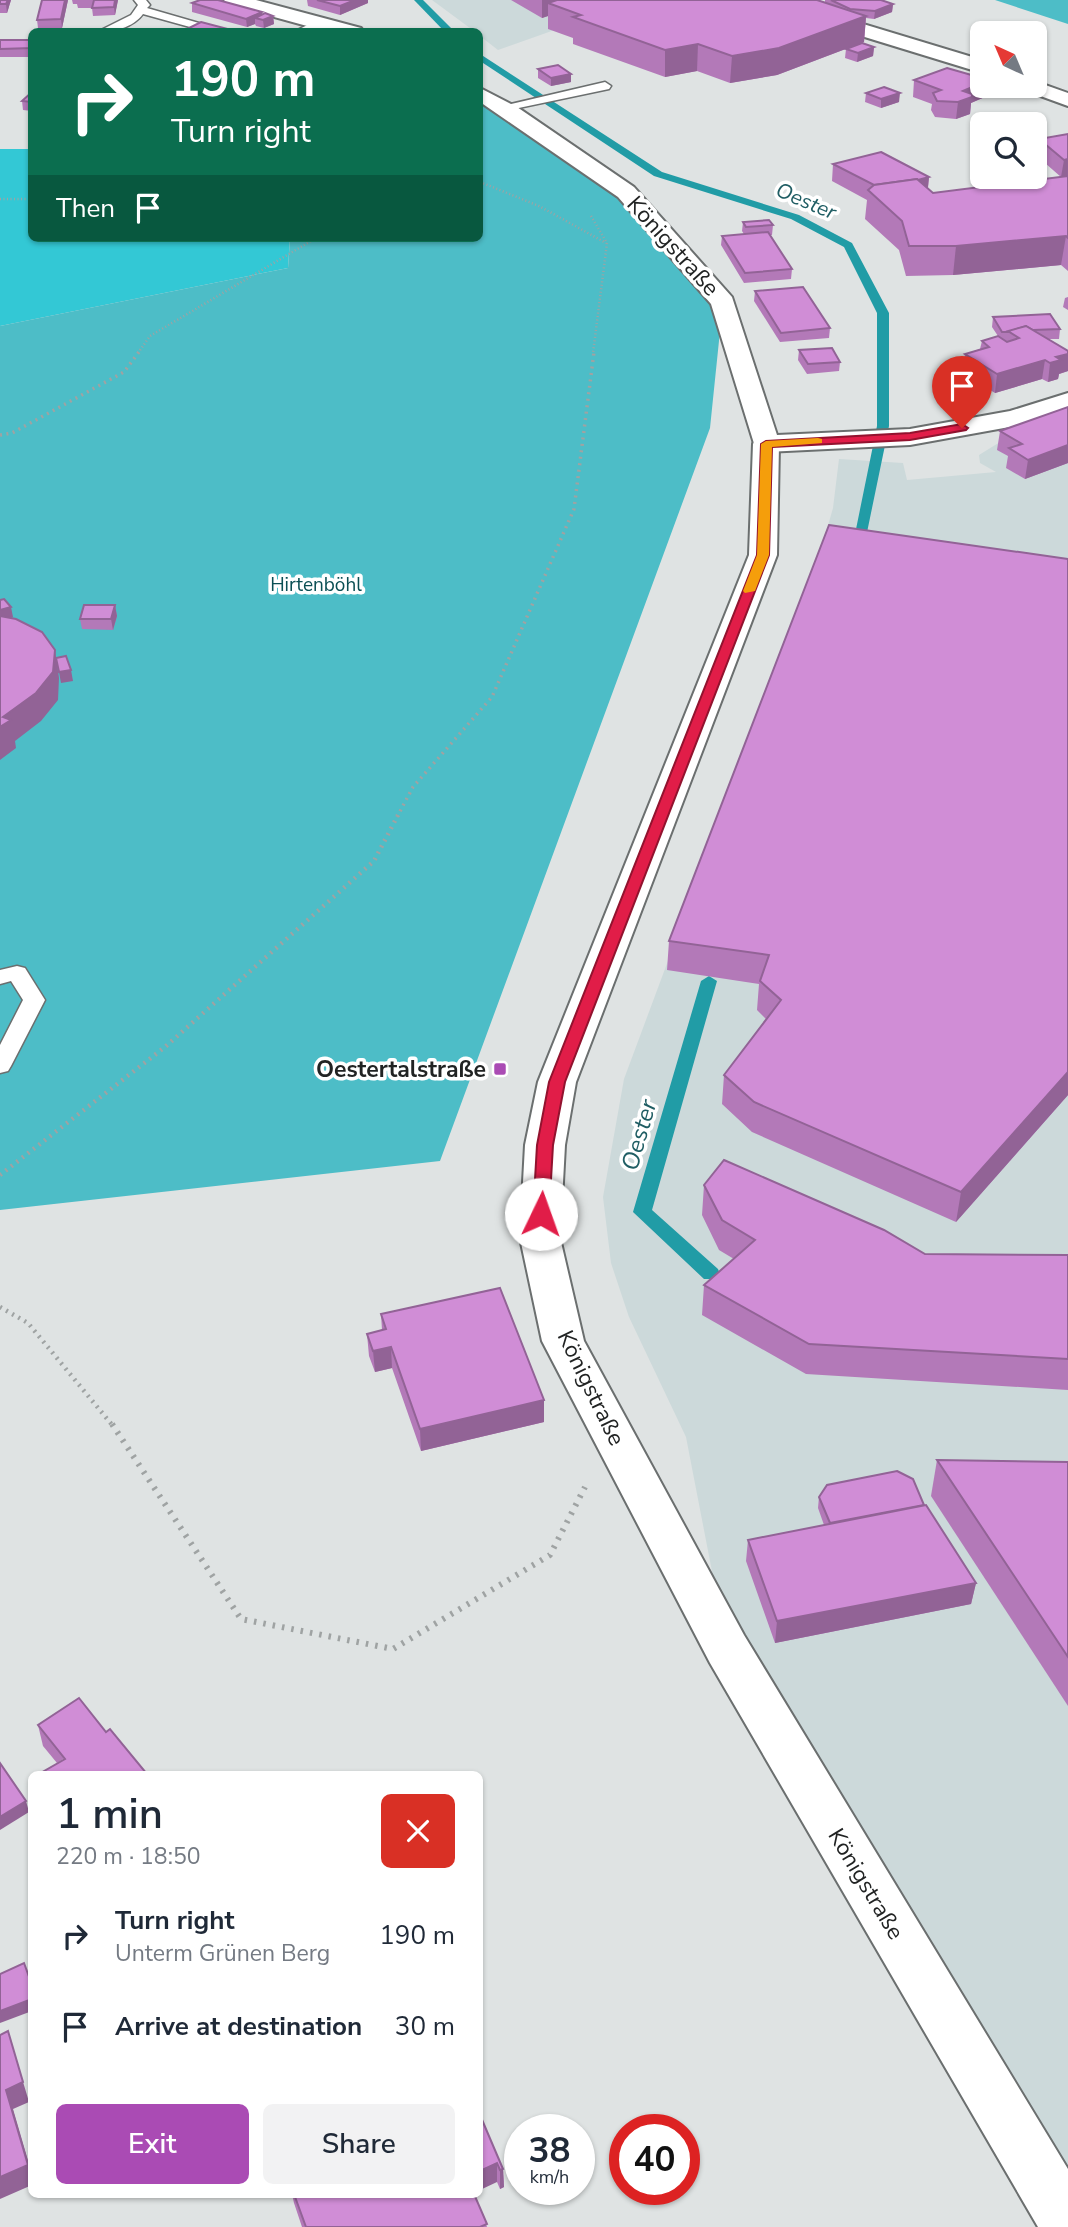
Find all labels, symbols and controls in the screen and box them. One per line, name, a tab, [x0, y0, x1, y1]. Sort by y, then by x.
north arrow	[970, 21, 1046, 98]
map controls	[970, 21, 1047, 189]
text: 190 m	[171, 46, 315, 113]
icon: right	[56, 56, 147, 147]
text: Turn right	[171, 110, 311, 153]
button: search	[970, 112, 1047, 189]
water label: Oester	[771, 176, 841, 226]
icon: arrive	[129, 189, 167, 227]
street label: Königstraße	[620, 189, 726, 303]
text: Then	[56, 191, 115, 226]
pin	[932, 356, 992, 428]
icon: arrive	[943, 367, 981, 405]
park label: Hirtenböhl	[270, 572, 362, 598]
place label: Oestertalstraße	[316, 1054, 486, 1085]
marker: Oestertalstraße	[492, 1061, 508, 1077]
water label: Oester	[614, 1095, 665, 1174]
position arrow	[504, 1177, 578, 1251]
street label: Königstraße	[550, 1325, 632, 1451]
text: 1 min	[56, 1786, 163, 1843]
button: close	[381, 1794, 455, 1868]
street label: Königstraße	[821, 1823, 911, 1945]
text: 220 m · 18:50	[56, 1841, 201, 1872]
text: Turn right	[115, 1903, 234, 1938]
icon: right	[56, 1917, 94, 1955]
text: 190 m	[379, 1918, 455, 1953]
text: Unterm Grünen Berg	[115, 1938, 330, 1969]
icon: arrive	[56, 2008, 94, 2046]
text: Arrive at destination	[115, 2009, 362, 2044]
text: 30 m	[395, 2009, 455, 2044]
button: Exit	[56, 2104, 249, 2184]
button: Share	[263, 2104, 455, 2184]
speed limit sign: 40	[609, 2114, 700, 2205]
text: 38	[528, 2127, 571, 2174]
text: km/h	[530, 2165, 569, 2189]

